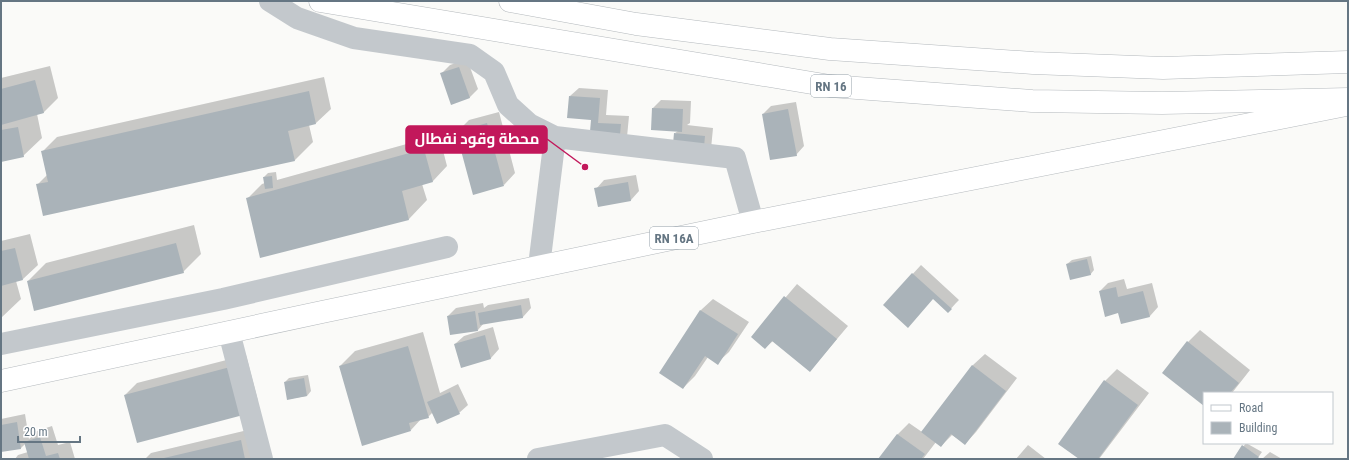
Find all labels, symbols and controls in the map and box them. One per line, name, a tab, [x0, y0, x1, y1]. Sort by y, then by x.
road number: RN 16	[811, 75, 851, 97]
callout: محطة وقود نفطال	[406, 126, 547, 153]
text: محطة وقود نفطال	[415, 130, 539, 148]
road number: RN 16A	[650, 227, 698, 249]
legend	[1203, 392, 1333, 444]
text: Road	[1239, 401, 1263, 415]
scale bar	[18, 418, 80, 444]
text: Building	[1239, 421, 1277, 435]
text: 20 m	[24, 425, 48, 439]

